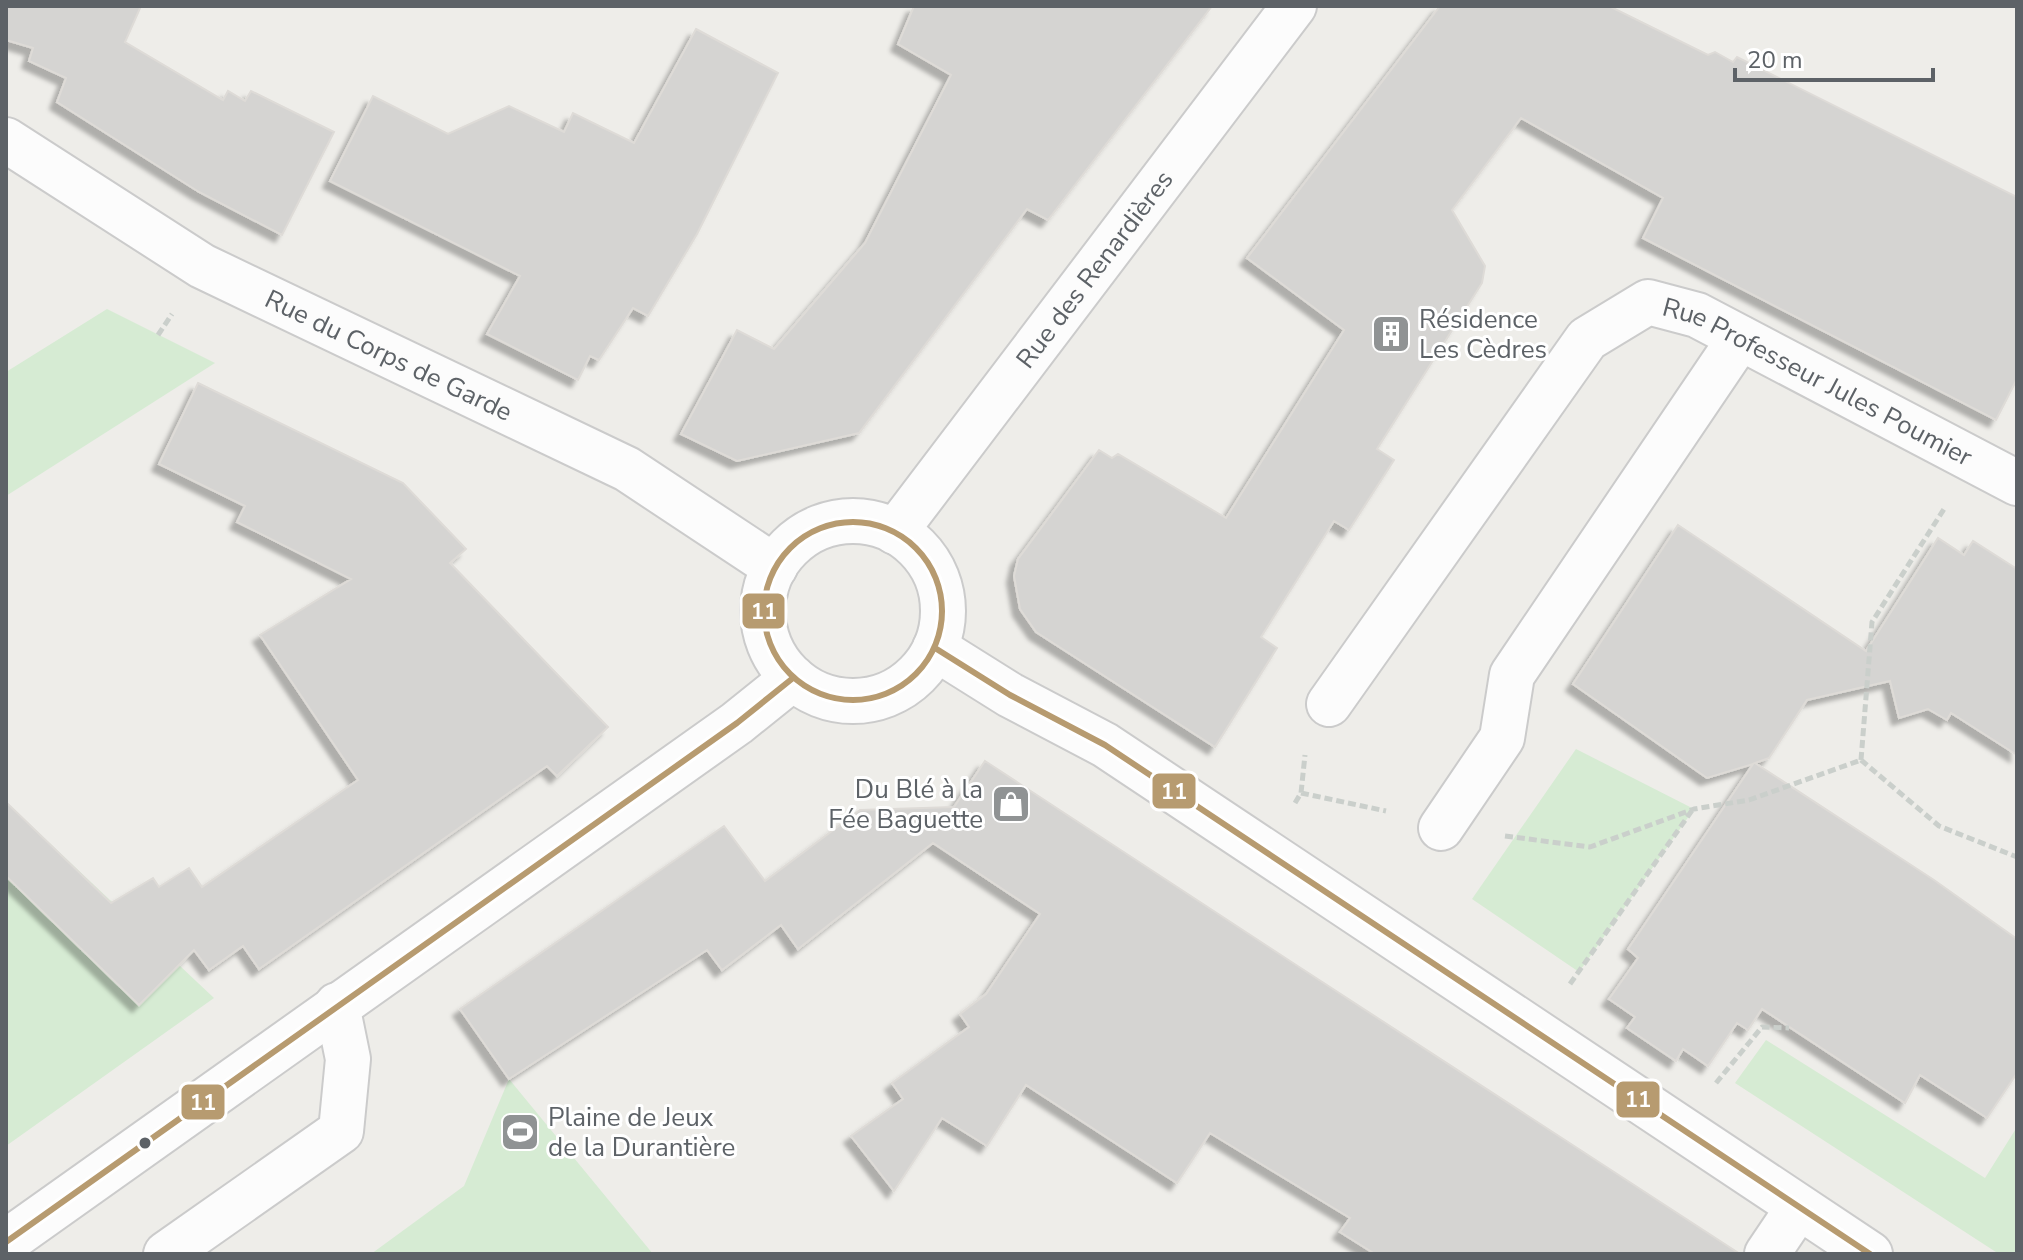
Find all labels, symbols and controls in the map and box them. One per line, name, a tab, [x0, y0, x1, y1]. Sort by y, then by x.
scale bar	[1735, 32, 1933, 82]
text: 20 m	[1747, 44, 1803, 76]
street label: Rue des Renardières	[1008, 163, 1181, 375]
street label: Rue du Corps de Garde	[259, 281, 518, 429]
street label: Rue Professeur Jules Poumier	[1659, 289, 1979, 474]
place label: Résidence Les Cèdres	[1419, 302, 1547, 367]
building icon: Résidence Les Cèdres	[1370, 313, 1412, 355]
line badge: 11	[741, 592, 786, 630]
text: 11	[751, 597, 777, 627]
place label: Du Blé à la Fée Baguette	[828, 772, 983, 837]
line badge: 11	[1151, 772, 1197, 810]
text: 11	[1161, 777, 1187, 807]
shop icon: Du Blé à la Fée Baguette	[990, 783, 1032, 825]
line badge: 11	[1615, 1080, 1661, 1119]
line badge: 11	[180, 1083, 226, 1121]
text: 11	[1625, 1085, 1651, 1115]
text: 11	[190, 1088, 216, 1118]
place label: Plaine de Jeux de la Durantière	[548, 1100, 735, 1165]
sports icon: Plaine de Jeux de la Durantière	[499, 1111, 541, 1153]
unlabelled marker	[137, 1135, 153, 1151]

